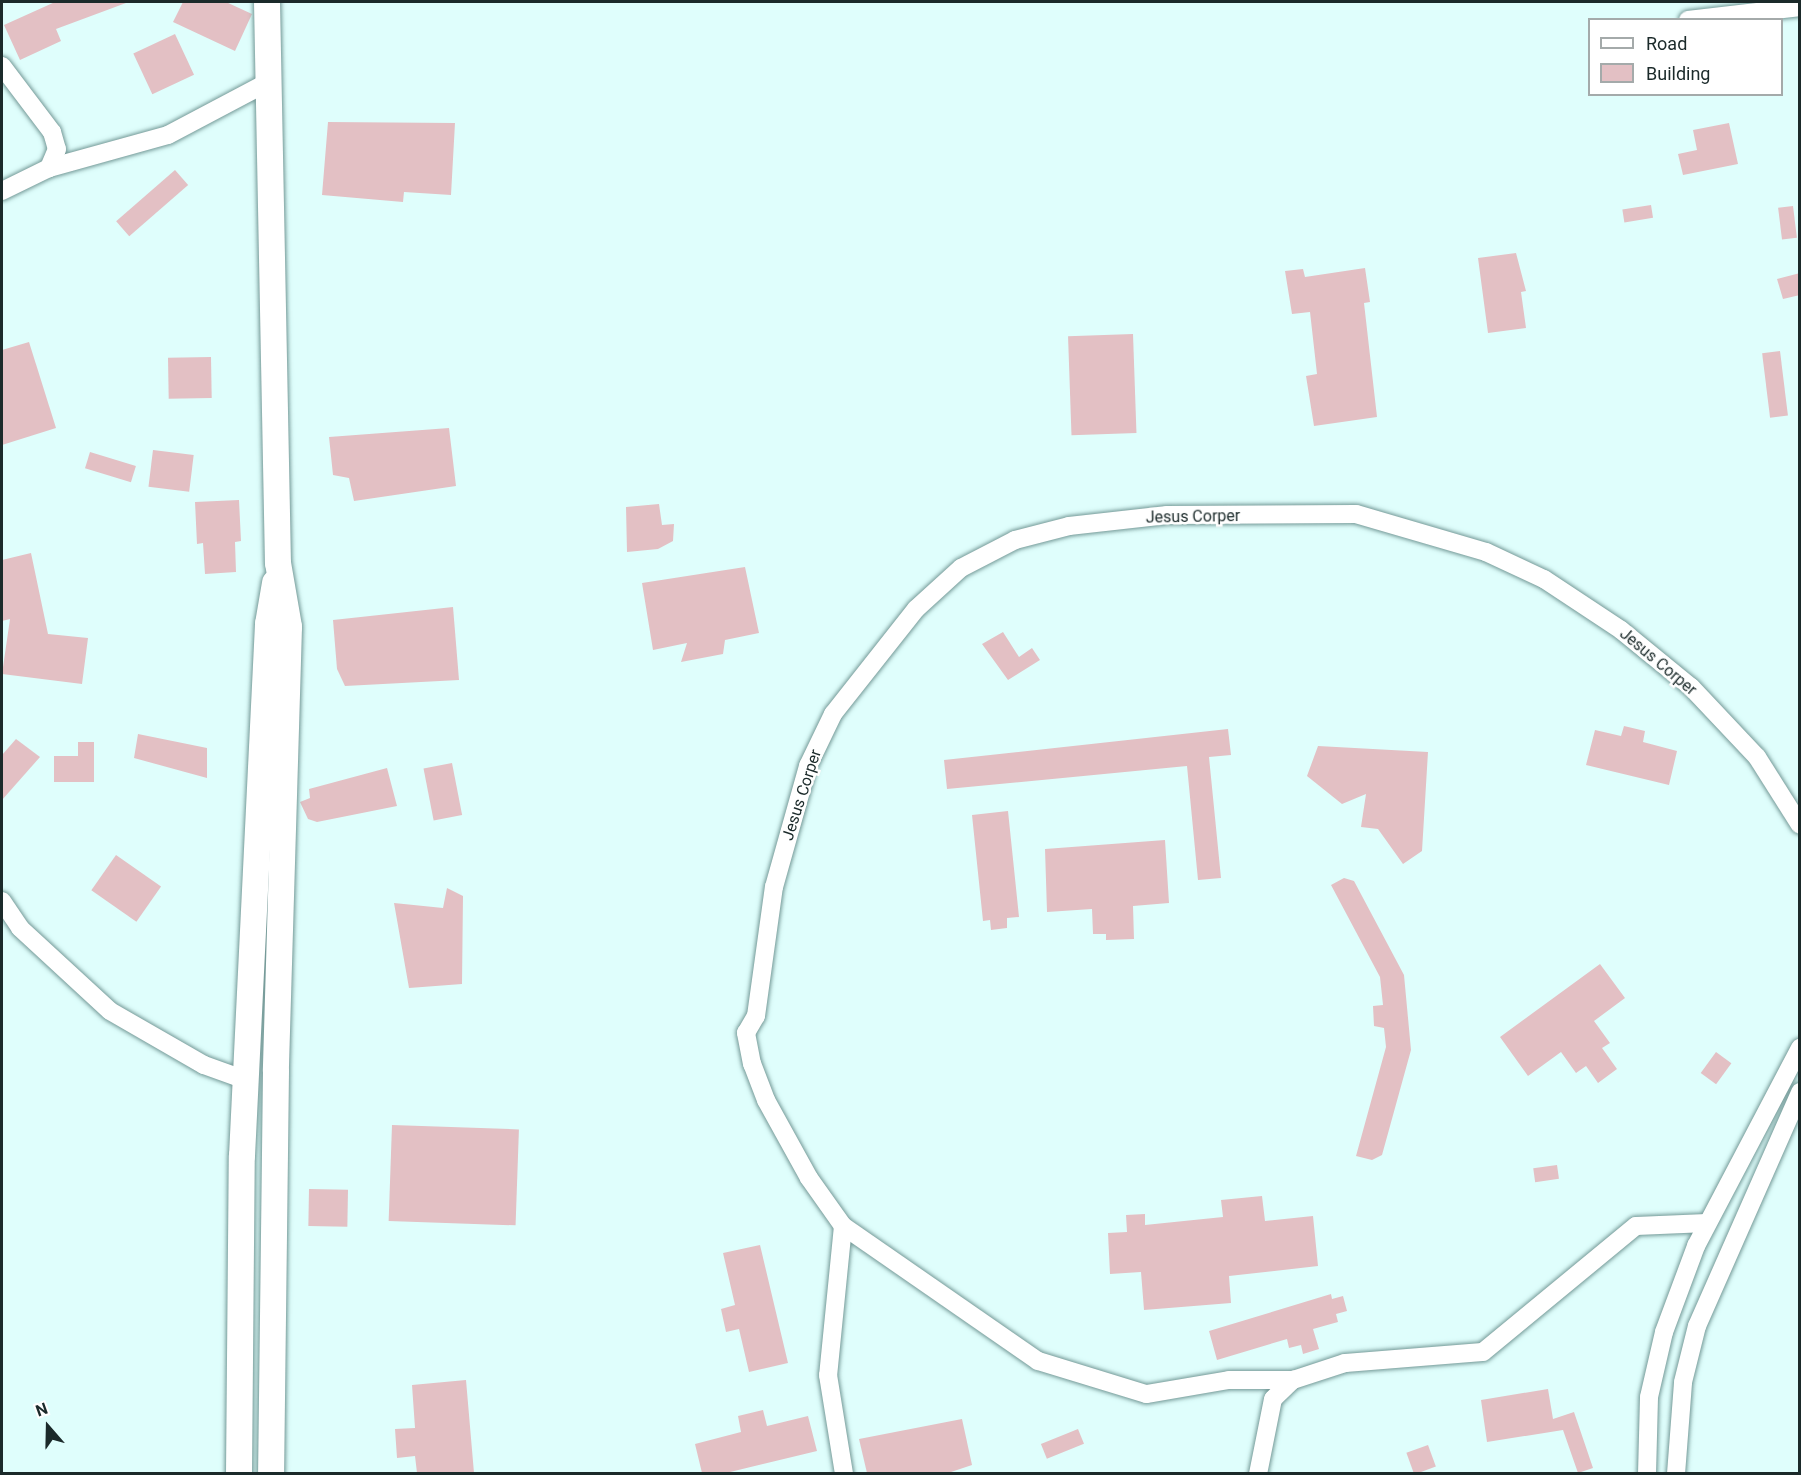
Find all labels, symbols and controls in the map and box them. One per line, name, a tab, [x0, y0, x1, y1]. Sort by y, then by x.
legend	[1588, 18, 1783, 96]
text: Road	[1646, 33, 1687, 54]
text: Building	[1646, 63, 1710, 84]
street label: Jesus Corper	[1146, 507, 1240, 527]
street label: Jesus Corper	[1616, 624, 1700, 700]
street label: Jesus Corper	[778, 747, 826, 843]
north arrow	[18, 1397, 78, 1457]
text: N	[33, 1399, 50, 1420]

